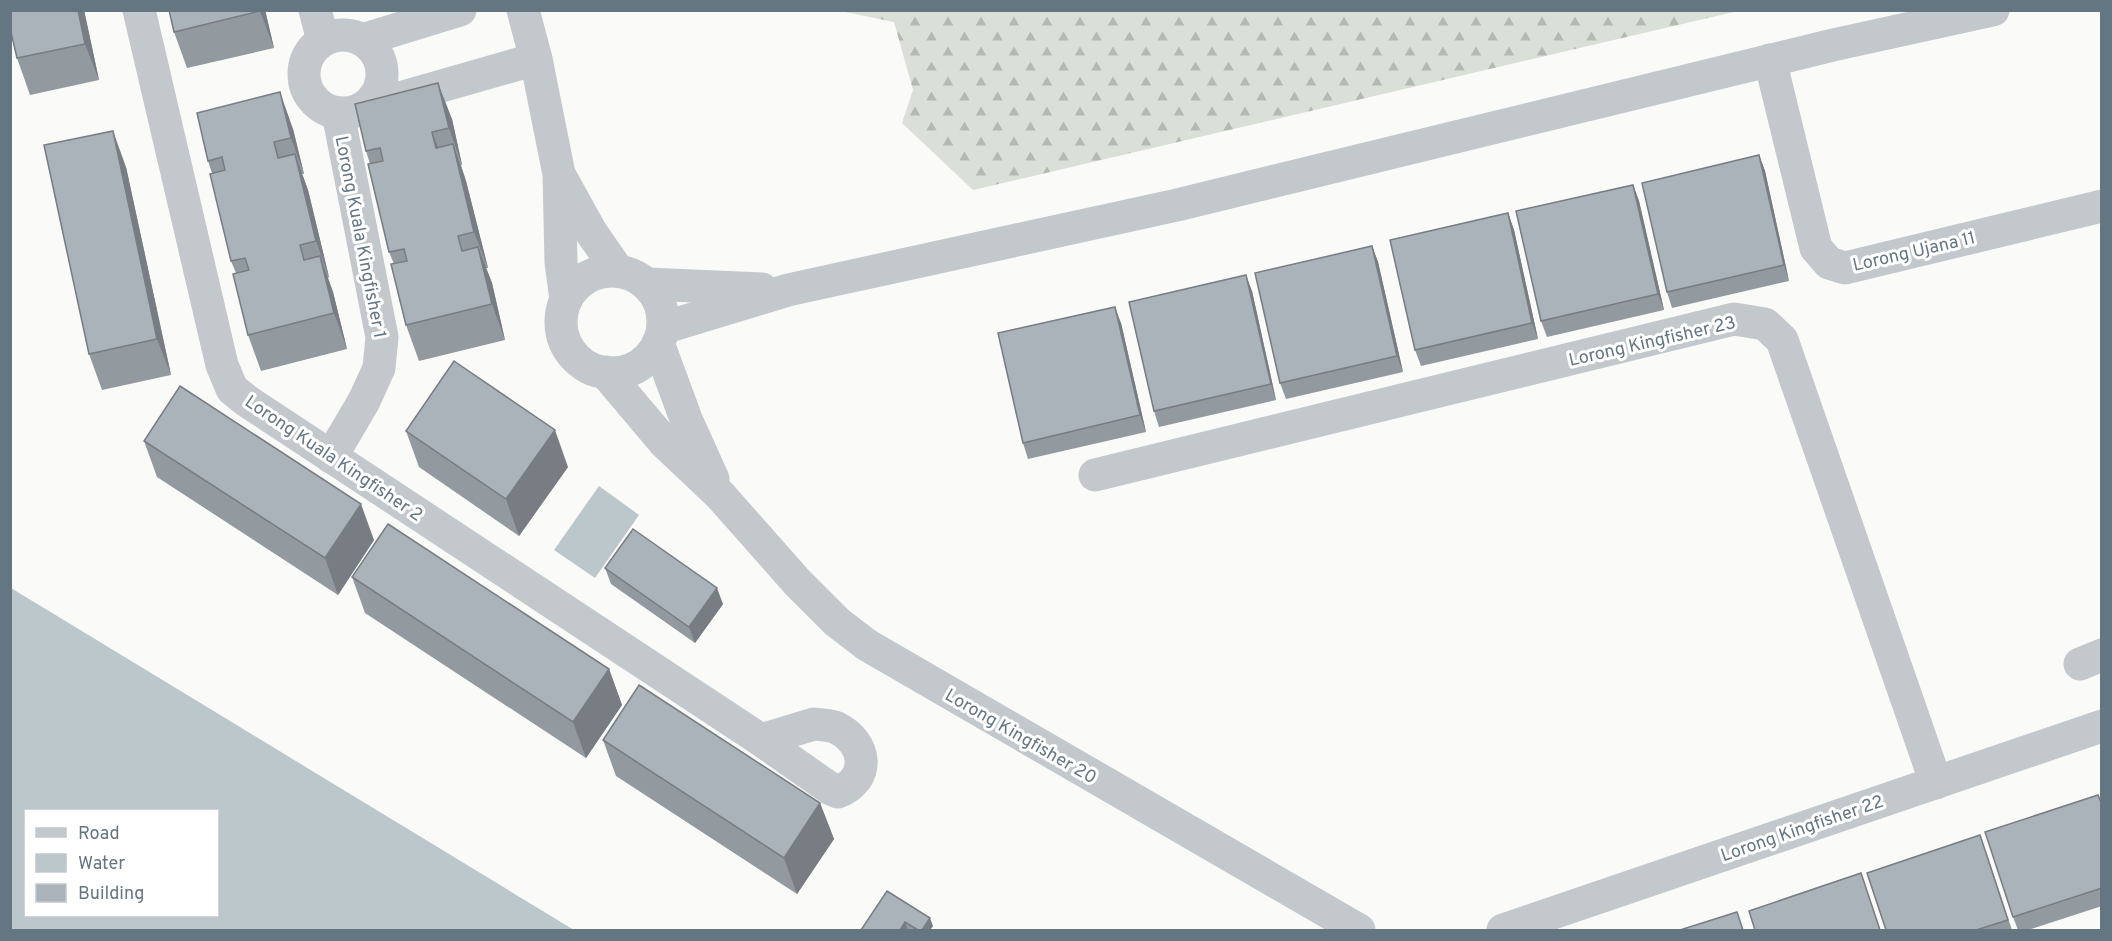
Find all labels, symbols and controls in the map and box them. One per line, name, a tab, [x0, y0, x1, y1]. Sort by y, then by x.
street label: Lorong Kuala Kingfisher 1	[329, 134, 390, 340]
street label: Lorong Ujana 11	[1851, 227, 1978, 278]
street label: Lorong Kingfisher 23	[1567, 312, 1738, 373]
street label: Lorong Kuala Kingfisher 2	[240, 391, 427, 527]
street label: Lorong Kingfisher 20	[940, 684, 1100, 790]
street label: Lorong Kingfisher 22	[1718, 791, 1887, 868]
legend	[24, 809, 219, 917]
text: Road	[78, 823, 120, 846]
text: Water	[78, 853, 125, 876]
text: Building	[78, 883, 144, 906]

